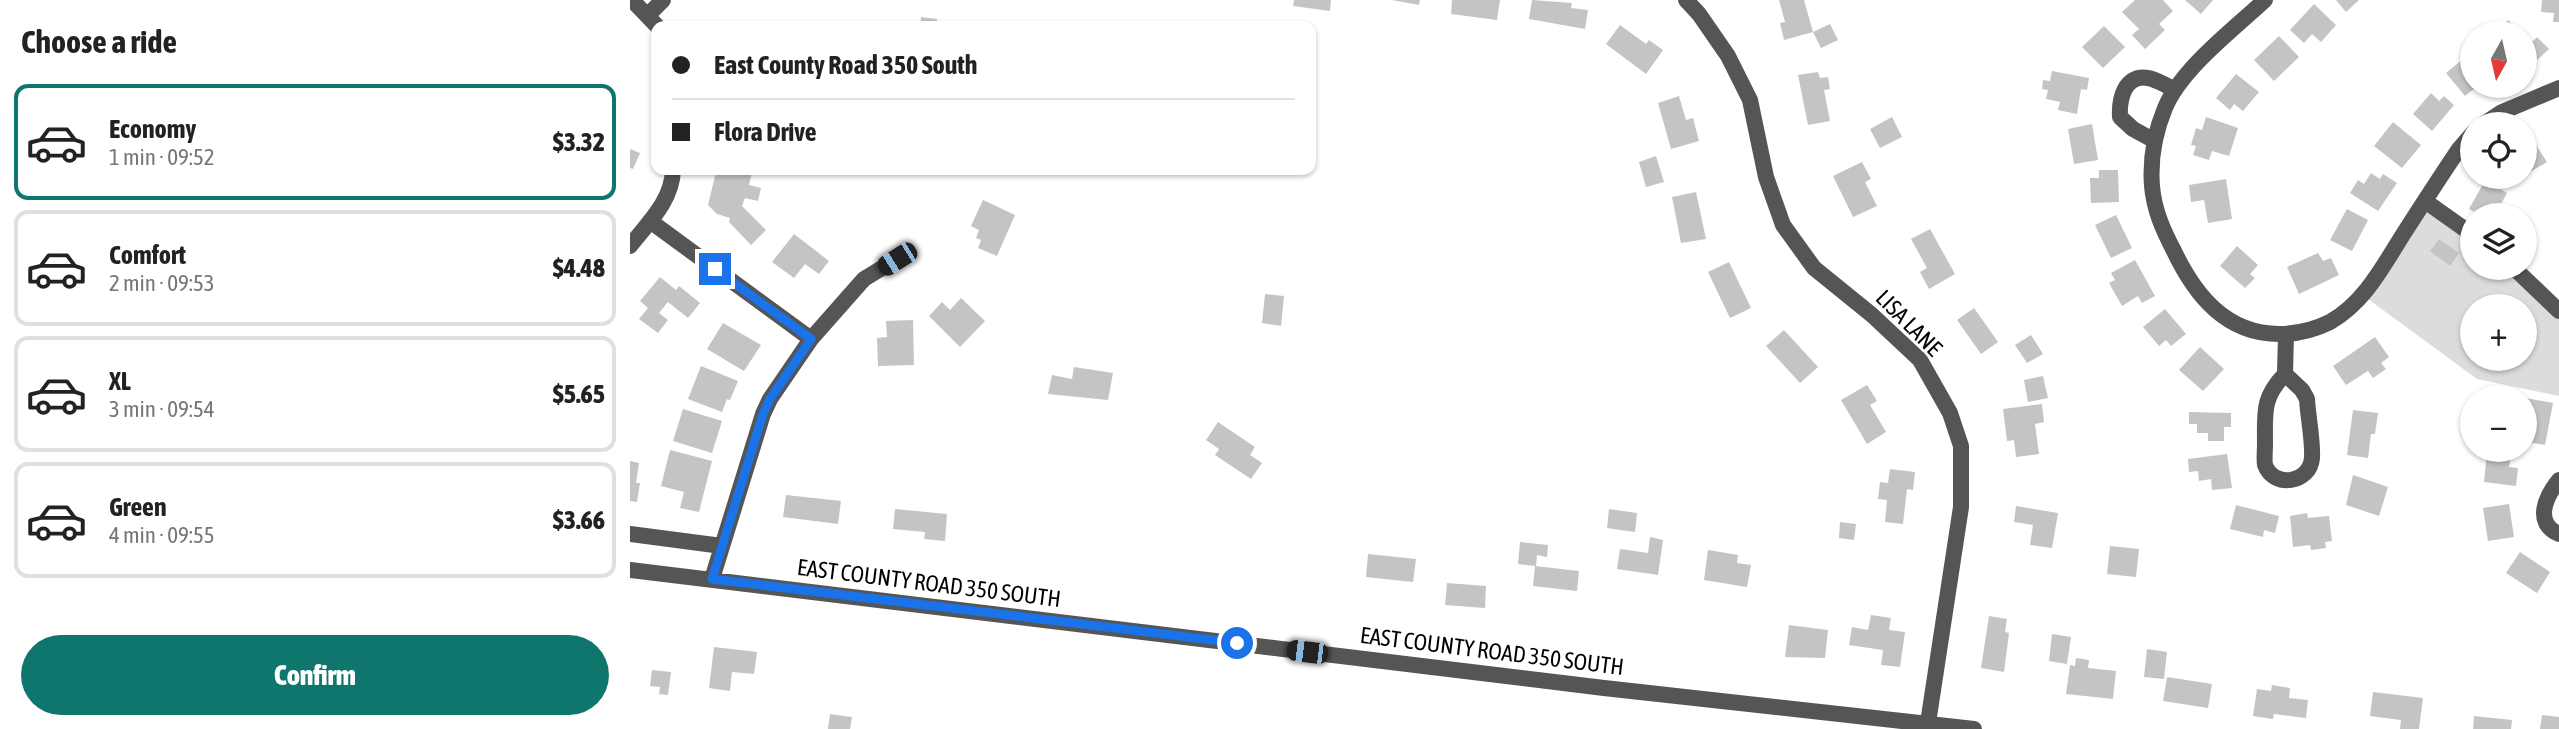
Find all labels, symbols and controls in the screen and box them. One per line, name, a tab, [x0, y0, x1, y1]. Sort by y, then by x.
north arrow	[2460, 21, 2538, 98]
map controls	[2460, 21, 2537, 462]
text: Choose a ride	[21, 23, 177, 60]
text: East County Road 350 South	[714, 50, 977, 80]
icon: car	[25, 111, 88, 174]
button: locate	[2460, 112, 2537, 189]
text: Economy	[109, 114, 196, 144]
text: Flora Drive	[714, 117, 817, 147]
text: $3.32	[553, 127, 605, 157]
text: 1 min · 09:52	[109, 144, 215, 170]
button: layers	[2460, 203, 2537, 280]
icon: car	[25, 237, 88, 300]
car	[874, 239, 921, 279]
text: Comfort	[109, 240, 186, 270]
text: $4.48	[553, 253, 605, 283]
route end	[699, 253, 731, 285]
text: 2 min · 09:53	[109, 270, 215, 296]
street label: LISA LANE	[1871, 285, 1947, 361]
button: +	[2460, 294, 2537, 371]
icon: car	[25, 363, 88, 426]
text: XL	[109, 366, 131, 396]
text: $5.65	[553, 379, 605, 409]
button: −	[2460, 385, 2537, 462]
text: 3 min · 09:54	[109, 396, 215, 422]
icon: car	[25, 489, 88, 552]
text: Green	[109, 492, 167, 522]
text: $3.66	[553, 505, 605, 535]
text: 4 min · 09:55	[109, 522, 215, 548]
street label: EAST COUNTY ROAD 350 SOUTH	[796, 554, 1062, 612]
street label: EAST COUNTY ROAD 350 SOUTH	[1359, 622, 1625, 680]
route start	[1221, 627, 1253, 659]
button: Confirm	[21, 635, 609, 715]
car	[1285, 639, 1330, 665]

